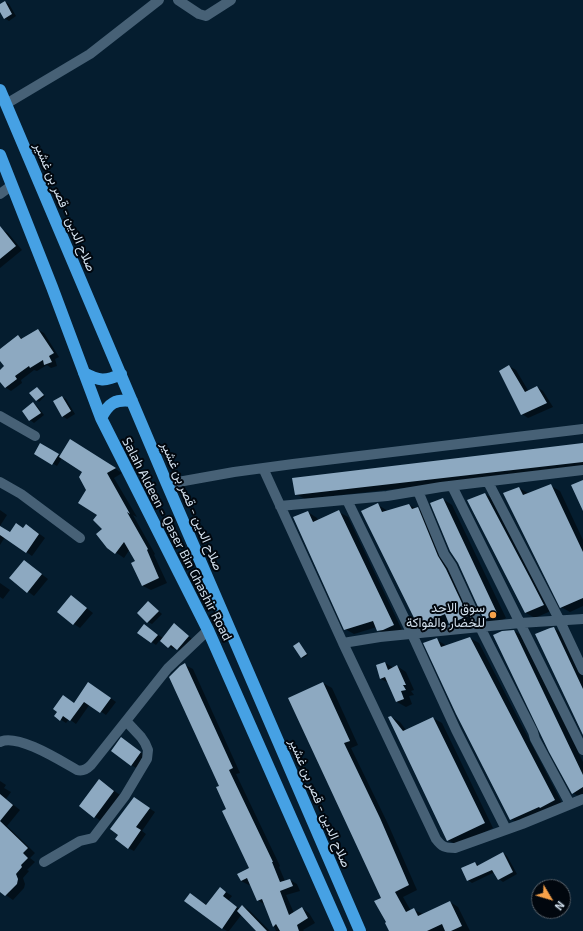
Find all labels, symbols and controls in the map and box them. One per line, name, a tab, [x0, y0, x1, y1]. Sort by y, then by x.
street label: صلاح الدين - قصر بن غشير	[31, 140, 99, 274]
street label: Salah Aldeen - Qaser Bin Ghashir Road	[119, 435, 235, 643]
street label: صلاح الدين - قصر بن غشير	[158, 439, 226, 573]
place label: سوق الاحد للخضار والفواكة	[406, 600, 485, 631]
marker: سوق الاحد للخضار والفواكة	[488, 610, 498, 620]
street label: صلاح الدين - قصر بن غشير	[286, 736, 354, 870]
north arrow	[531, 879, 571, 919]
text: N	[552, 899, 568, 913]

